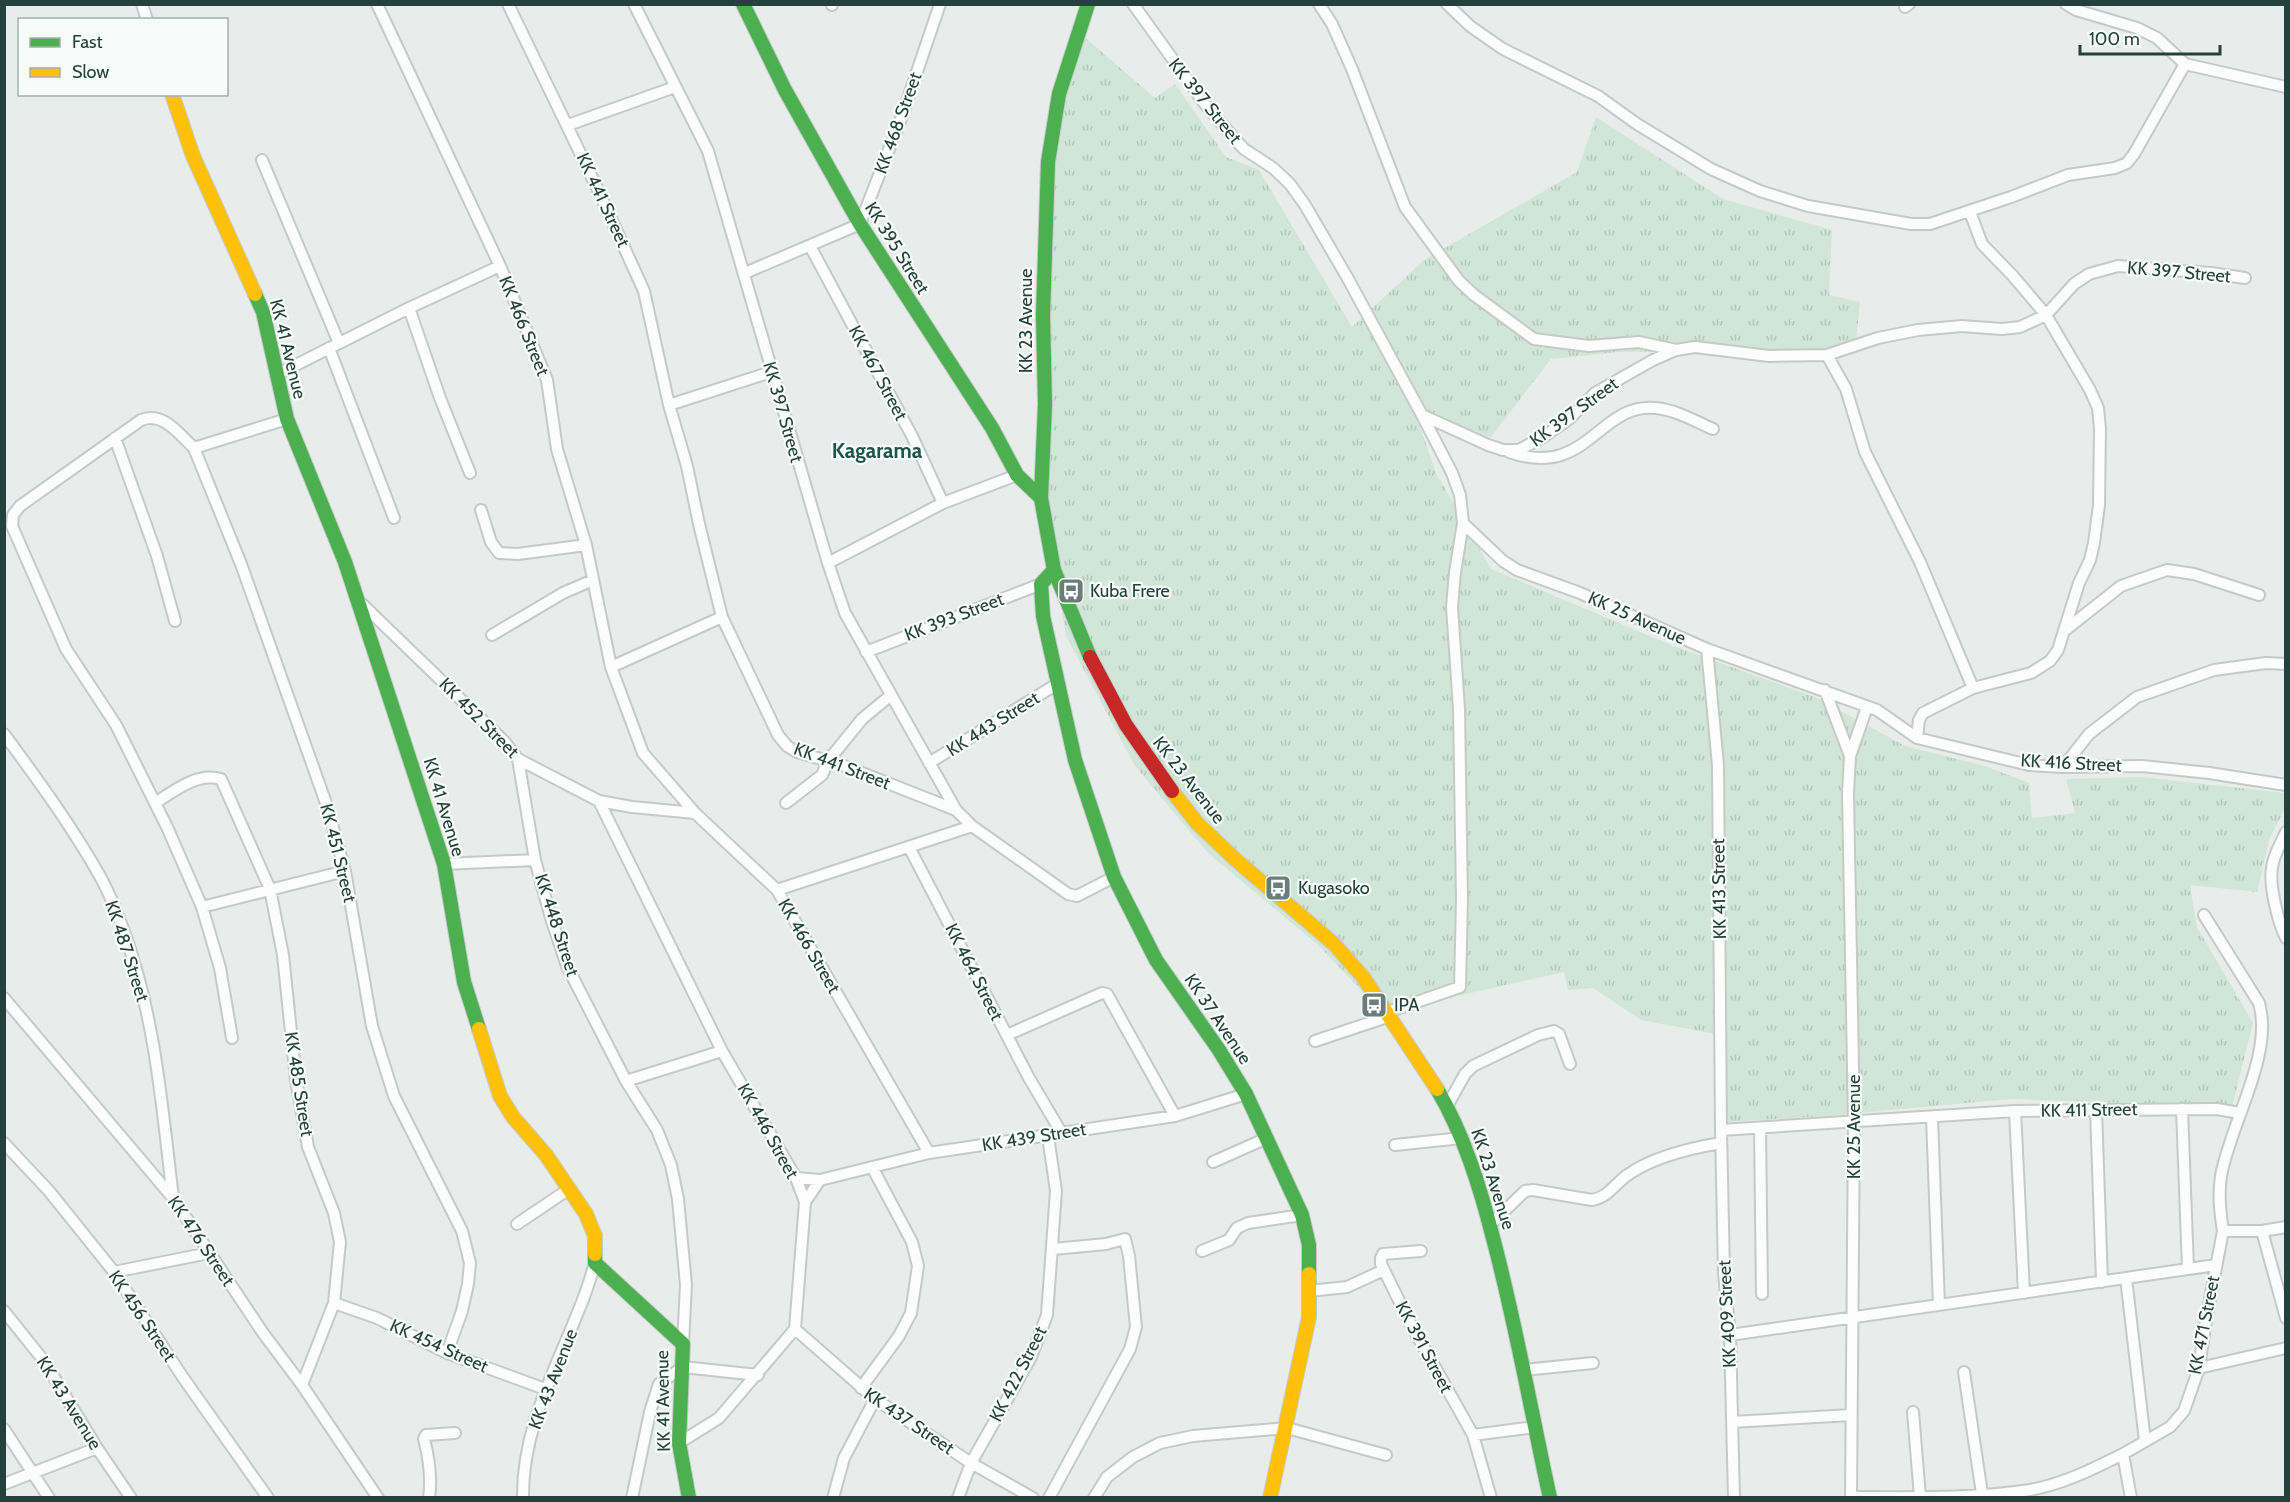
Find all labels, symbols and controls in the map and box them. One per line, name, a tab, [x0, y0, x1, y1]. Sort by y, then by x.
legend	[18, 18, 228, 96]
scale bar	[2080, 18, 2220, 56]
text: 100 m	[2089, 28, 2140, 50]
text: Fast	[72, 31, 103, 53]
street label: KK 397 Street	[1164, 54, 1246, 148]
text: Slow	[72, 61, 109, 83]
street label: KK 468 Street	[869, 69, 927, 177]
street label: KK 441 Street	[572, 149, 634, 251]
street label: KK 395 Street	[860, 198, 934, 298]
street label: KK 397 Street	[2126, 257, 2232, 287]
street label: KK 23 Avenue	[1015, 269, 1037, 373]
street label: KK 466 Street	[494, 273, 554, 379]
street label: KK 41 Avenue	[265, 297, 311, 401]
street label: KK 467 Street	[844, 322, 912, 424]
street label: KK 397 Street	[758, 359, 808, 465]
street label: KK 397 Street	[1526, 373, 1622, 451]
district label: Kagarama	[832, 438, 923, 463]
bus stop icon: Kuba Frere	[1056, 576, 1086, 606]
place label: Kuba Frere	[1090, 580, 1170, 602]
street label: KK 25 Avenue	[1585, 587, 1689, 649]
street label: KK 393 Street	[901, 588, 1007, 646]
street label: KK 452 Street	[434, 673, 524, 763]
street label: KK 443 Street	[943, 687, 1043, 761]
street label: KK 23 Avenue	[1148, 732, 1230, 828]
street label: KK 441 Street	[791, 738, 893, 794]
street label: KK 416 Street	[2020, 749, 2122, 777]
street label: KK 41 Avenue	[419, 755, 469, 859]
street label: KK 451 Street	[315, 801, 361, 905]
street label: KK 413 Street	[1707, 838, 1731, 940]
street label: KK 448 Street	[530, 871, 584, 979]
bus stop icon: Kugasoko	[1263, 873, 1293, 903]
place label: Kugasoko	[1298, 877, 1370, 899]
street label: KK 466 Street	[773, 895, 845, 997]
street label: KK 487 Street	[100, 898, 154, 1004]
street label: KK 464 Street	[940, 920, 1008, 1024]
street label: KK 37 Avenue	[1180, 970, 1256, 1068]
bus stop icon: IPA	[1359, 990, 1389, 1020]
place label: IPA	[1394, 994, 1419, 1016]
street label: KK 485 Street	[280, 1030, 318, 1138]
street label: KK 25 Avenue	[1843, 1075, 1865, 1179]
street label: KK 446 Street	[733, 1079, 803, 1183]
street label: KK 411 Street	[2040, 1098, 2138, 1122]
street label: KK 439 Street	[980, 1118, 1088, 1156]
street label: KK 23 Avenue	[1466, 1126, 1520, 1232]
street label: KK 476 Street	[163, 1192, 239, 1290]
street label: KK 409 Street	[1713, 1260, 1741, 1368]
street label: KK 456 Street	[103, 1266, 181, 1366]
street label: KK 471 Street	[2184, 1274, 2224, 1376]
street label: KK 391 Street	[1391, 1297, 1457, 1397]
street label: KK 454 Street	[386, 1315, 492, 1377]
street label: KK 422 Street	[985, 1323, 1051, 1425]
street label: KK 43 Avenue	[524, 1326, 582, 1432]
street label: KK 41 Avenue	[651, 1350, 675, 1452]
street label: KK 43 Avenue	[32, 1352, 106, 1454]
street label: KK 437 Street	[860, 1383, 958, 1459]

